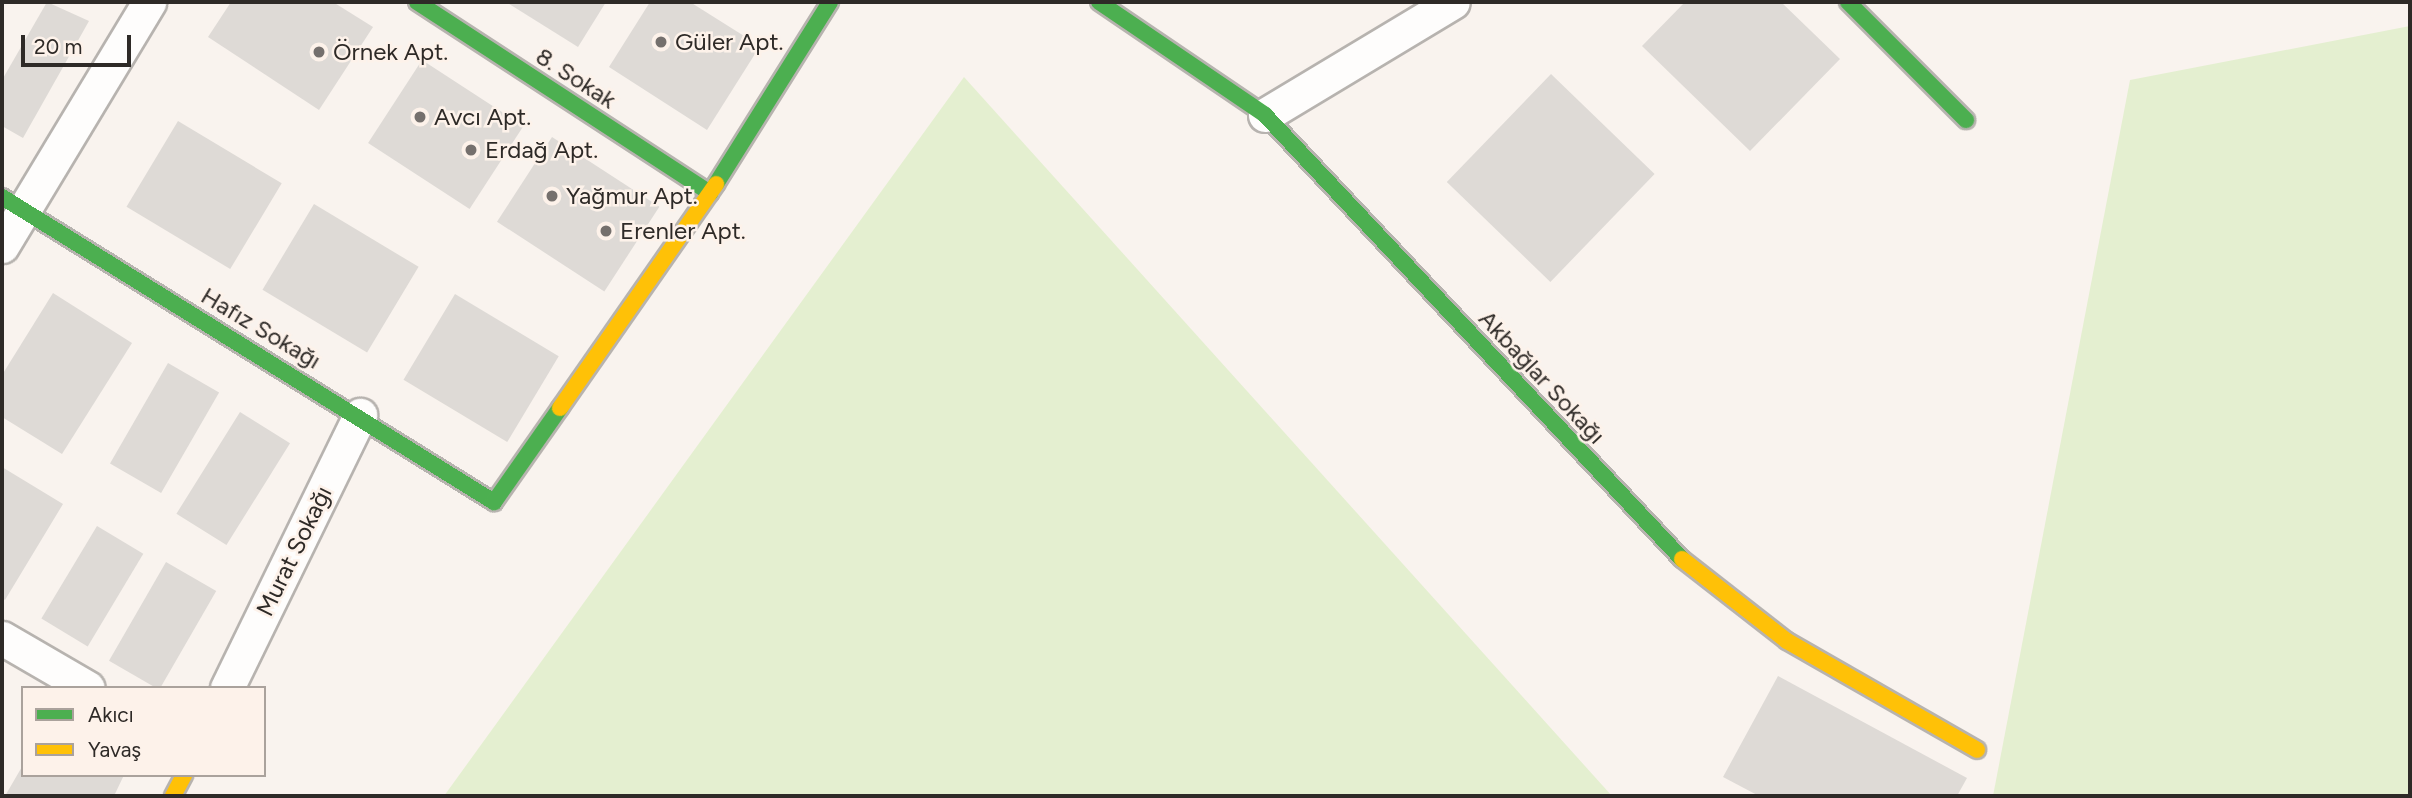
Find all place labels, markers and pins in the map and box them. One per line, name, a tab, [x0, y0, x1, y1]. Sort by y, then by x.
place label: Güler Apt.	[675, 28, 784, 56]
marker: Güler Apt.	[653, 34, 669, 50]
place label: Örnek Apt.	[333, 38, 448, 66]
marker: Örnek Apt.	[311, 44, 327, 60]
place label: Avcı Apt.	[434, 103, 531, 131]
marker: Avcı Apt.	[412, 109, 428, 125]
place label: Erdağ Apt.	[485, 136, 598, 164]
marker: Erdağ Apt.	[463, 142, 479, 158]
place label: Yağmur Apt.	[566, 182, 698, 210]
marker: Yağmur Apt.	[544, 188, 560, 204]
place label: Erenler Apt.	[620, 217, 746, 245]
marker: Erenler Apt.	[598, 223, 614, 239]

